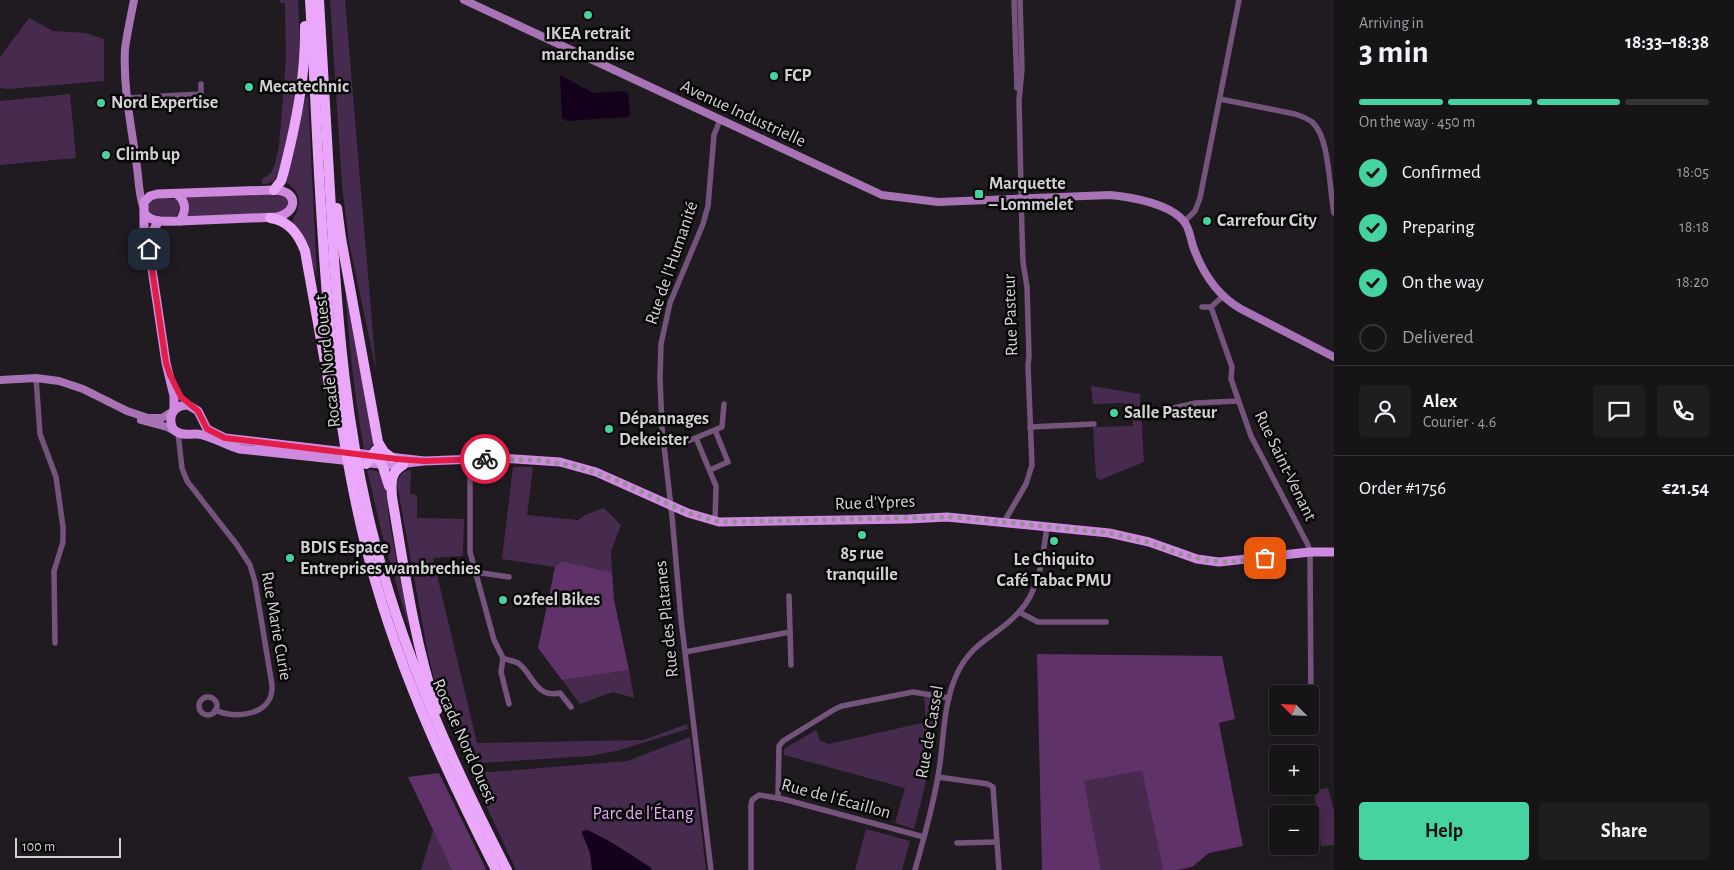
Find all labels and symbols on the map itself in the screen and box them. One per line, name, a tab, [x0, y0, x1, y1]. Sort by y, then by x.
marker: IKEA retrait marchandise	[582, 9, 594, 21]
place label: IKEA retrait marchandise	[541, 25, 635, 64]
place label: FCP	[784, 67, 812, 85]
marker: FCP	[768, 70, 780, 82]
street label: Avenue Industrielle	[678, 77, 808, 151]
place label: Mecatechnic	[259, 78, 349, 96]
marker: Mecatechnic	[243, 81, 255, 93]
place label: Nord Expertise	[111, 94, 218, 112]
marker: Nord Expertise	[95, 97, 107, 109]
place label: Climb up	[116, 146, 180, 164]
marker: Climb up	[100, 149, 112, 161]
place label: Marquette – Lommelet	[988, 175, 1073, 214]
marker: Marquette – Lommelet	[973, 188, 985, 200]
street label: Rue de l'Humanité	[642, 199, 702, 327]
place label: Carrefour City	[1217, 212, 1318, 230]
marker: Carrefour City	[1201, 215, 1213, 227]
pin	[128, 228, 170, 270]
street label: Rue Pasteur	[1001, 273, 1021, 357]
street label: Rocade Nord Ouest	[312, 293, 344, 428]
place label: Salle Pasteur	[1124, 404, 1218, 422]
marker: Salle Pasteur	[1108, 407, 1120, 419]
street label: Rue Saint-Venant	[1251, 408, 1319, 524]
place label: Dépannages Dekeister	[619, 410, 709, 449]
marker: Dépannages Dekeister	[603, 423, 615, 435]
courier	[460, 434, 510, 484]
street label: Rue d'Ypres	[834, 493, 916, 513]
marker: 85 rue tranquille	[856, 529, 868, 541]
marker: Le Chiquito Café Tabac PMU	[1048, 535, 1060, 547]
pin	[1244, 537, 1286, 579]
place label: BDIS Espace Entreprises wambrechies	[300, 539, 481, 578]
place label: 85 rue tranquille	[826, 545, 898, 584]
place label: Le Chiquito Café Tabac PMU	[997, 551, 1111, 590]
marker: BDIS Espace Entreprises wambrechies	[284, 552, 296, 564]
street label: Rue des Platanes	[652, 560, 682, 678]
street label: Rue Marie Curie	[258, 570, 294, 682]
place label: 02feel Bikes	[513, 591, 600, 609]
marker: 02feel Bikes	[497, 594, 509, 606]
street label: Rocade Nord Ouest	[429, 676, 500, 806]
street label: Rue de Cassel	[913, 684, 947, 780]
north arrow	[1269, 685, 1319, 735]
street label: Rue de l'Écaillon	[779, 773, 893, 822]
park label: Parc de l'Étang	[593, 802, 694, 823]
scale bar	[15, 835, 121, 858]

